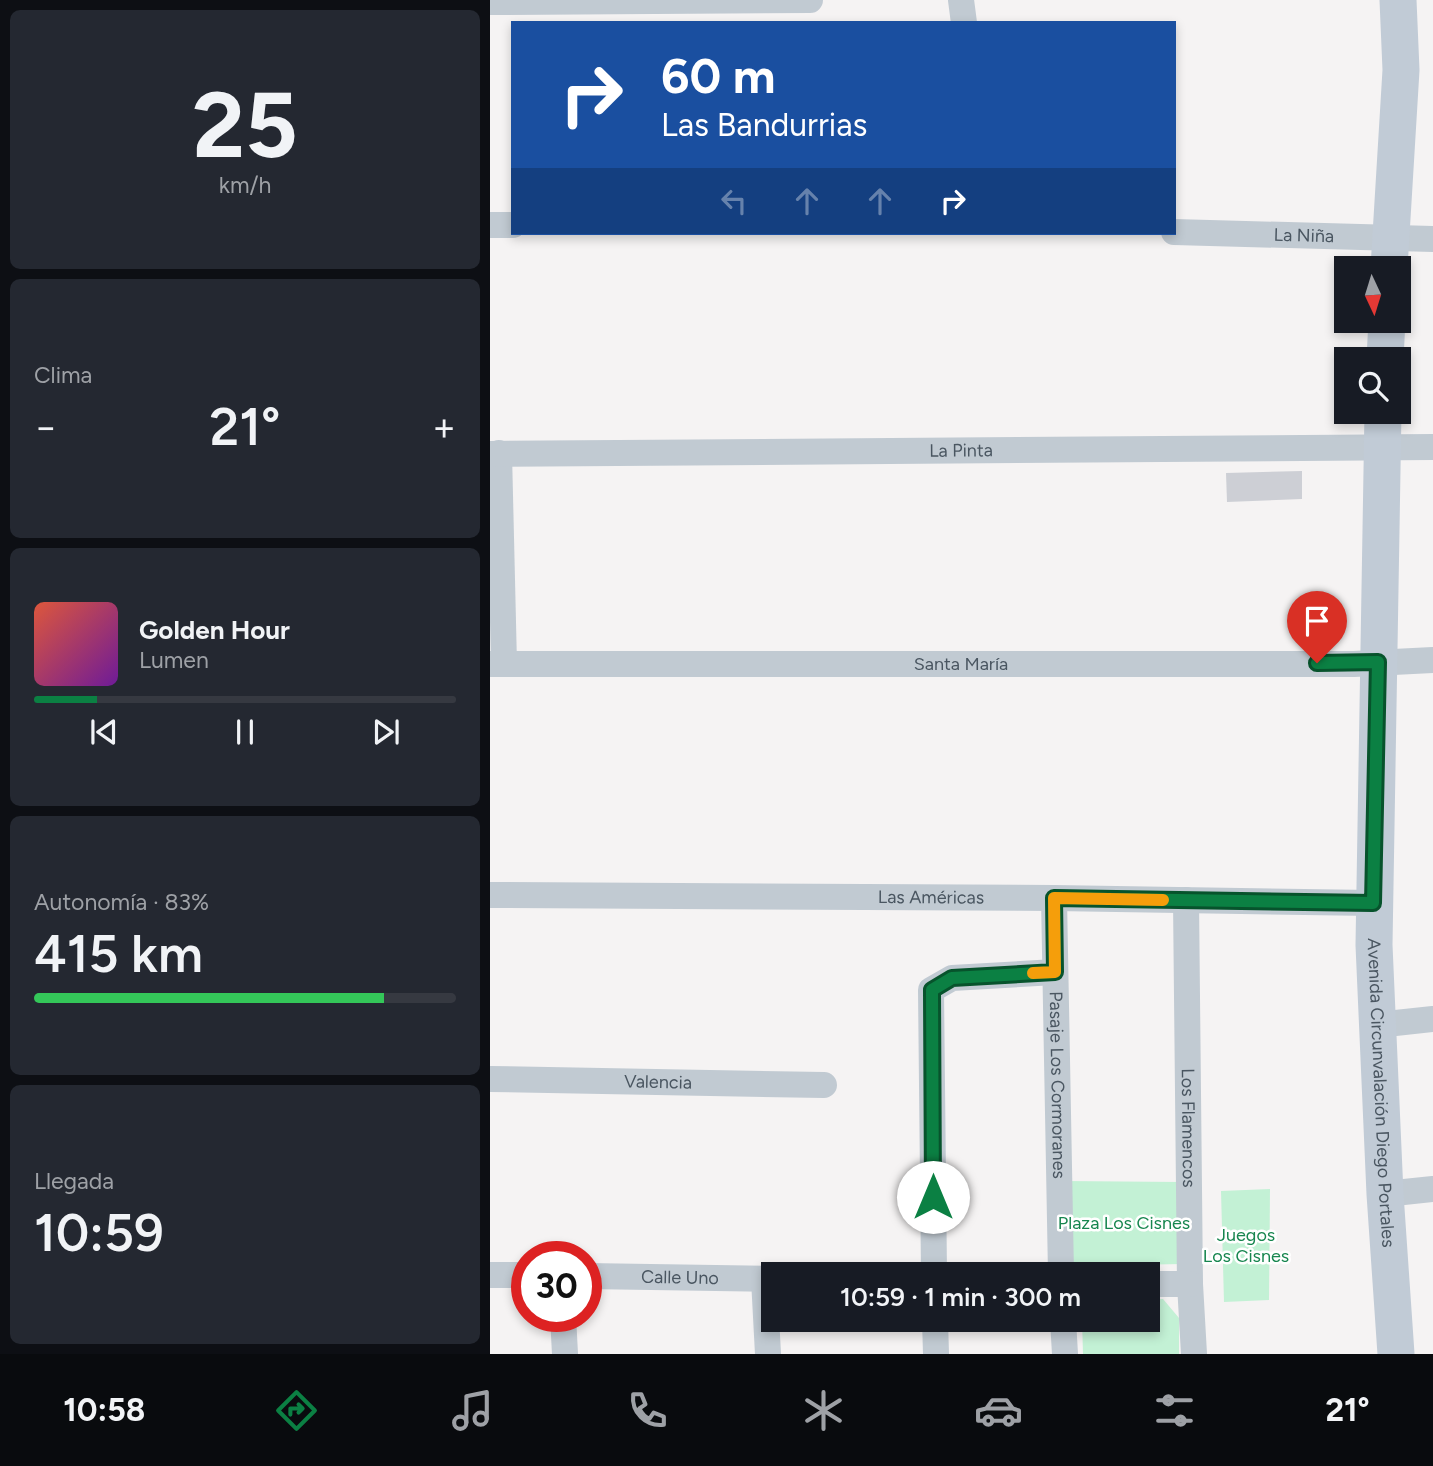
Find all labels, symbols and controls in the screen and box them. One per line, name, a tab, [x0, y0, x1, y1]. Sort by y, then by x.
text: 60 m	[661, 46, 776, 105]
icon: right	[546, 49, 637, 140]
text: 25	[192, 71, 298, 180]
text: Las Bandurrias	[661, 106, 867, 144]
text: km/h	[219, 171, 271, 199]
icon: left	[715, 182, 753, 220]
icon: ahead	[788, 182, 826, 220]
icon: ahead	[861, 182, 899, 220]
icon: right	[934, 182, 972, 220]
street label: La Niña	[1273, 224, 1334, 247]
north arrow	[1334, 256, 1410, 332]
map controls	[1334, 256, 1411, 424]
button: search	[1334, 347, 1411, 424]
text: Clima	[34, 361, 92, 389]
text: 21°	[210, 396, 280, 458]
text: −	[34, 404, 58, 450]
text: +	[432, 404, 456, 450]
street label: La Pinta	[929, 439, 993, 462]
pin	[1287, 591, 1347, 663]
icon: arrive	[1298, 602, 1336, 640]
text: Golden Hour	[139, 614, 290, 646]
text: Lumen	[139, 646, 209, 674]
street label: Santa María	[914, 653, 1008, 675]
icon: previous	[85, 713, 123, 751]
icon: pause	[226, 713, 264, 751]
icon: next	[367, 713, 405, 751]
street label: Las Américas	[878, 886, 984, 909]
text: Autonomía · 83%	[34, 888, 209, 916]
text: 415 km	[34, 923, 203, 985]
street label: Avenida Circunvalación Diego Portales	[1363, 938, 1400, 1248]
street label: Pasaje Los Cormoranes	[1045, 991, 1070, 1179]
street label: Los Flamencos	[1177, 1068, 1200, 1188]
street label: Valencia	[624, 1070, 692, 1094]
position arrow	[896, 1160, 970, 1234]
text: Llegada	[34, 1167, 114, 1195]
text: 10:59	[34, 1202, 164, 1264]
park label: Plaza Los Cisnes	[1058, 1212, 1190, 1234]
park label: Juegos Los Cisnes	[1203, 1224, 1289, 1267]
speed limit sign: 30	[511, 1241, 602, 1332]
street label: Calle Uno	[641, 1266, 719, 1289]
text: 10:59 · 1 min · 300 m	[840, 1281, 1081, 1313]
icon: directions	[272, 1386, 321, 1435]
icon: music	[448, 1386, 497, 1435]
icon: phone	[623, 1386, 672, 1435]
icon: climate	[799, 1386, 848, 1435]
icon: car	[974, 1386, 1023, 1435]
icon: filters	[1150, 1386, 1199, 1435]
text: 10:58	[63, 1391, 145, 1429]
text: 21°	[1326, 1391, 1370, 1429]

